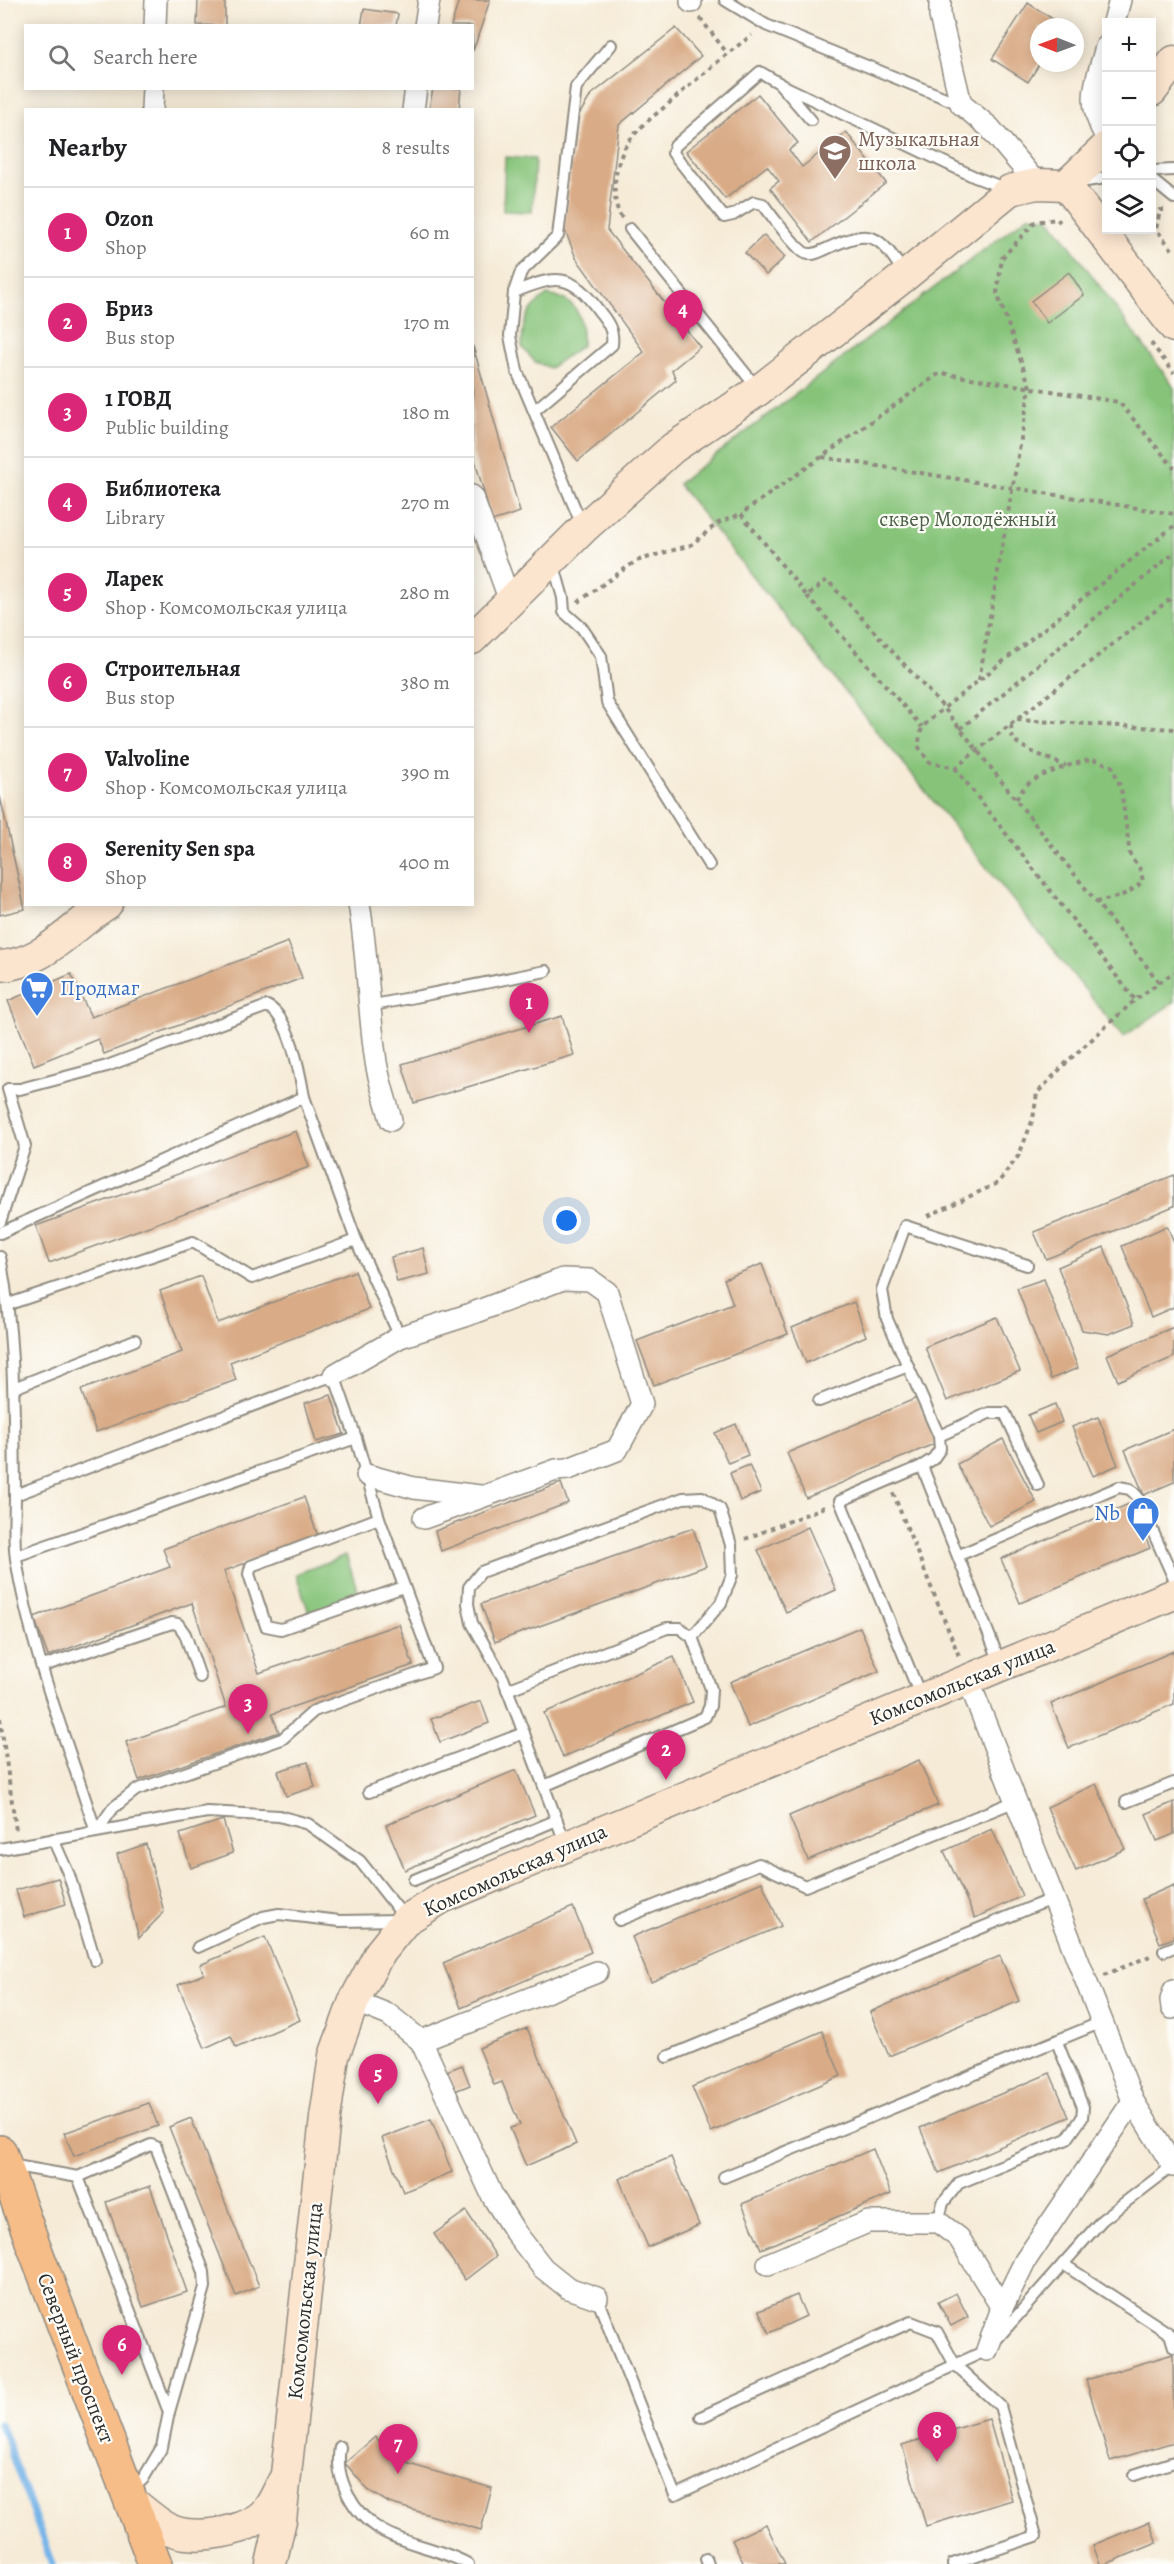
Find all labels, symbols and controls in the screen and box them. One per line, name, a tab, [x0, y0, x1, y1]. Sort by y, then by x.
north arrow	[1030, 18, 1084, 72]
map controls	[1102, 18, 1156, 234]
button: +	[1102, 18, 1156, 72]
search box	[24, 24, 474, 90]
icon: search	[45, 41, 78, 74]
text: Search here	[93, 42, 198, 72]
button: −	[1102, 72, 1156, 126]
place label: Музыкальная школа	[858, 125, 980, 177]
button: locate	[1102, 126, 1156, 180]
text: Nearby	[48, 130, 127, 165]
school or university icon: Музыкальная школа	[817, 133, 853, 180]
text: 8 results	[382, 134, 450, 161]
button: layers	[1102, 180, 1156, 234]
text: Ozon	[105, 204, 154, 234]
text: 1	[64, 219, 71, 246]
text: 60 m	[410, 219, 450, 246]
text: Shop	[105, 234, 147, 261]
pin: 4	[664, 290, 702, 340]
text: Бриз	[105, 294, 153, 324]
text: 2	[63, 309, 72, 336]
text: 170 m	[404, 309, 450, 336]
text: Bus stop	[105, 324, 175, 351]
text: 1 ГОВД	[105, 384, 171, 414]
text: 3	[63, 399, 72, 426]
text: 180 m	[402, 399, 450, 426]
text: Public building	[105, 414, 229, 441]
text: Библиотека	[105, 474, 221, 504]
text: 4	[63, 489, 72, 516]
text: 270 m	[401, 489, 450, 516]
text: Library	[105, 504, 165, 531]
park label: сквер Молодёжный	[879, 505, 1057, 533]
text: Ларек	[105, 564, 164, 594]
text: 5	[63, 579, 72, 606]
text: 280 m	[400, 579, 450, 606]
text: Shop · Комсомольская улица	[105, 594, 347, 621]
text: Строительная	[105, 654, 241, 684]
text: 6	[63, 669, 72, 696]
text: 380 m	[401, 669, 450, 696]
text: Bus stop	[105, 684, 175, 711]
text: Valvoline	[105, 744, 190, 774]
text: 7	[63, 759, 72, 786]
text: 390 m	[401, 759, 450, 786]
text: Shop · Комсомольская улица	[105, 774, 347, 801]
text: Serenity Sen spa	[105, 834, 255, 864]
text: 8	[63, 849, 72, 876]
text: 400 m	[399, 849, 450, 876]
text: Shop	[105, 864, 147, 891]
supermarket icon: Продмаг	[19, 970, 55, 1017]
place label: Продмаг	[60, 974, 140, 1002]
pin: 1	[510, 984, 548, 1033]
your location	[552, 1206, 581, 1235]
shop icon: Nb	[1125, 1495, 1161, 1542]
place label: Nb	[1094, 1499, 1120, 1527]
street label: Комсомольская улица	[865, 1632, 1059, 1732]
pin: 3	[228, 1684, 268, 1734]
pin: 2	[646, 1730, 686, 1780]
street label: Комсомольская улица	[419, 1817, 612, 1923]
pin: 5	[358, 2054, 398, 2104]
street label: Комсомольская улица	[281, 2201, 329, 2401]
street label: Северный проспект	[31, 2269, 121, 2447]
pin: 6	[102, 2326, 142, 2375]
pin: 8	[918, 2412, 956, 2462]
pin: 7	[378, 2424, 418, 2474]

